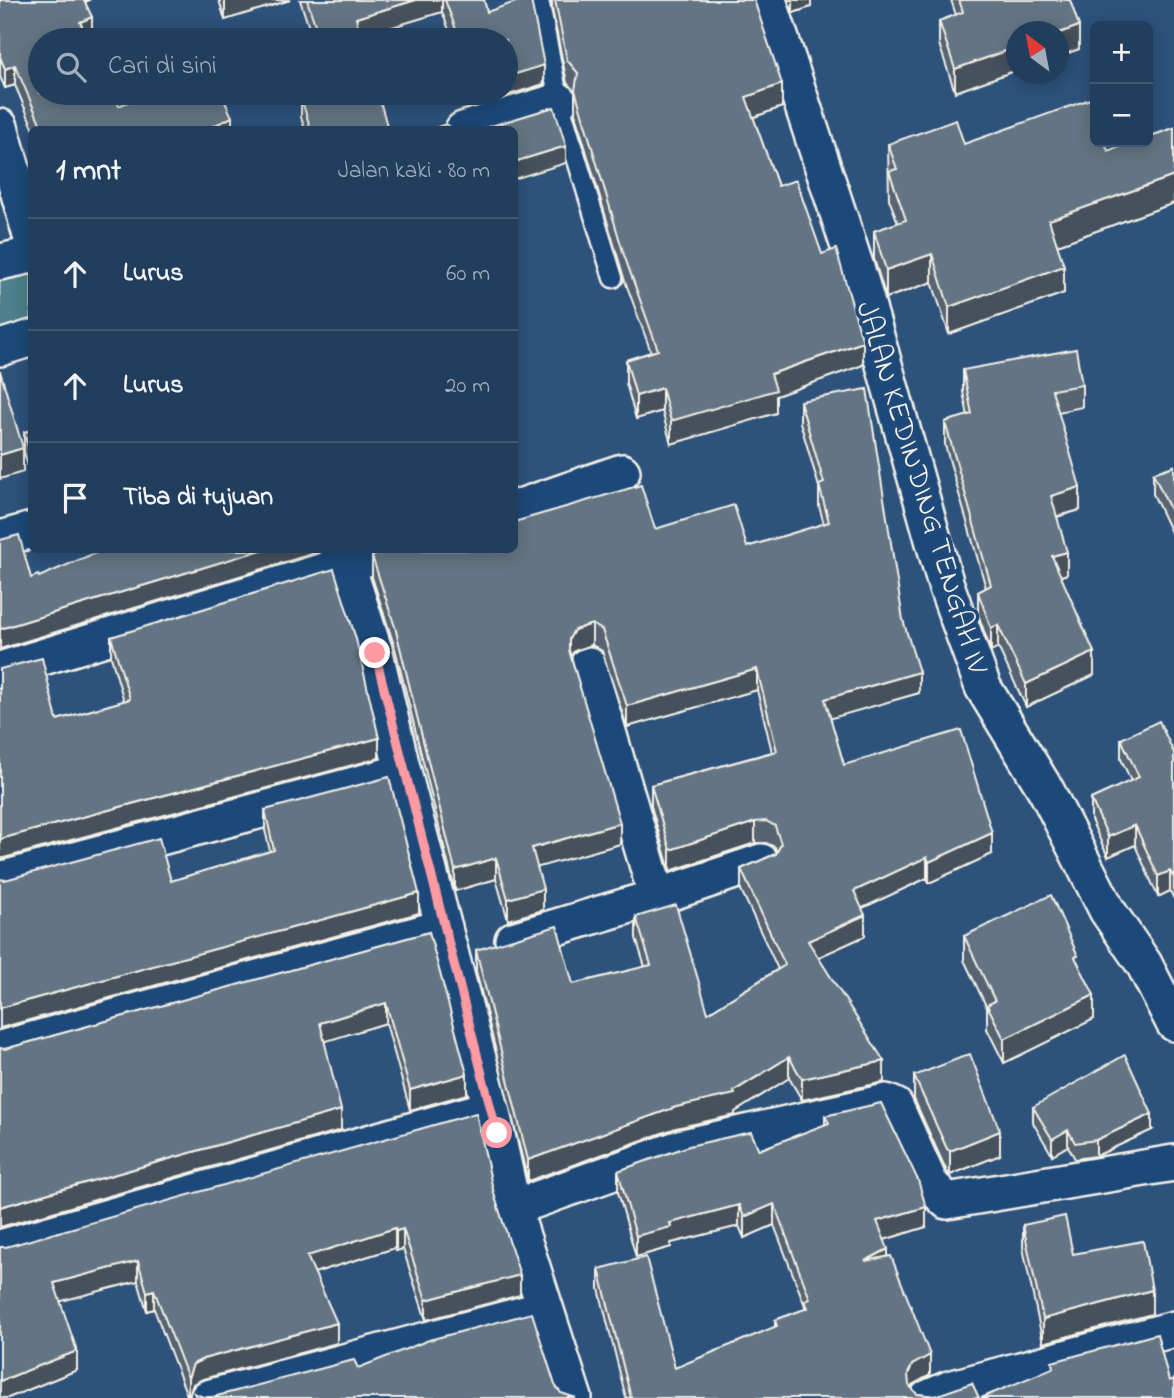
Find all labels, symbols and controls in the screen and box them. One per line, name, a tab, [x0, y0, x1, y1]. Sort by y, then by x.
north arrow	[1006, 21, 1069, 84]
map controls	[1090, 21, 1153, 147]
button: +	[1090, 21, 1153, 84]
search box	[28, 28, 518, 105]
icon: search	[52, 48, 90, 86]
text: Cari di sini	[108, 48, 217, 86]
button: −	[1090, 84, 1153, 147]
text: 1 mnt	[56, 150, 121, 194]
text: Jalan kaki · 80 m	[338, 155, 490, 188]
icon: ahead	[56, 255, 94, 293]
text: Lurus	[123, 255, 184, 293]
text: 60 m	[446, 258, 490, 291]
street label: JALAN KEDINDING TENGAH IV	[843, 296, 998, 680]
icon: ahead	[56, 367, 94, 405]
text: Lurus	[123, 367, 184, 405]
text: 20 m	[445, 370, 490, 403]
icon: arrive	[56, 479, 94, 517]
text: Tiba di tujuan	[123, 479, 273, 517]
route end	[359, 637, 390, 668]
route start	[481, 1117, 512, 1148]

